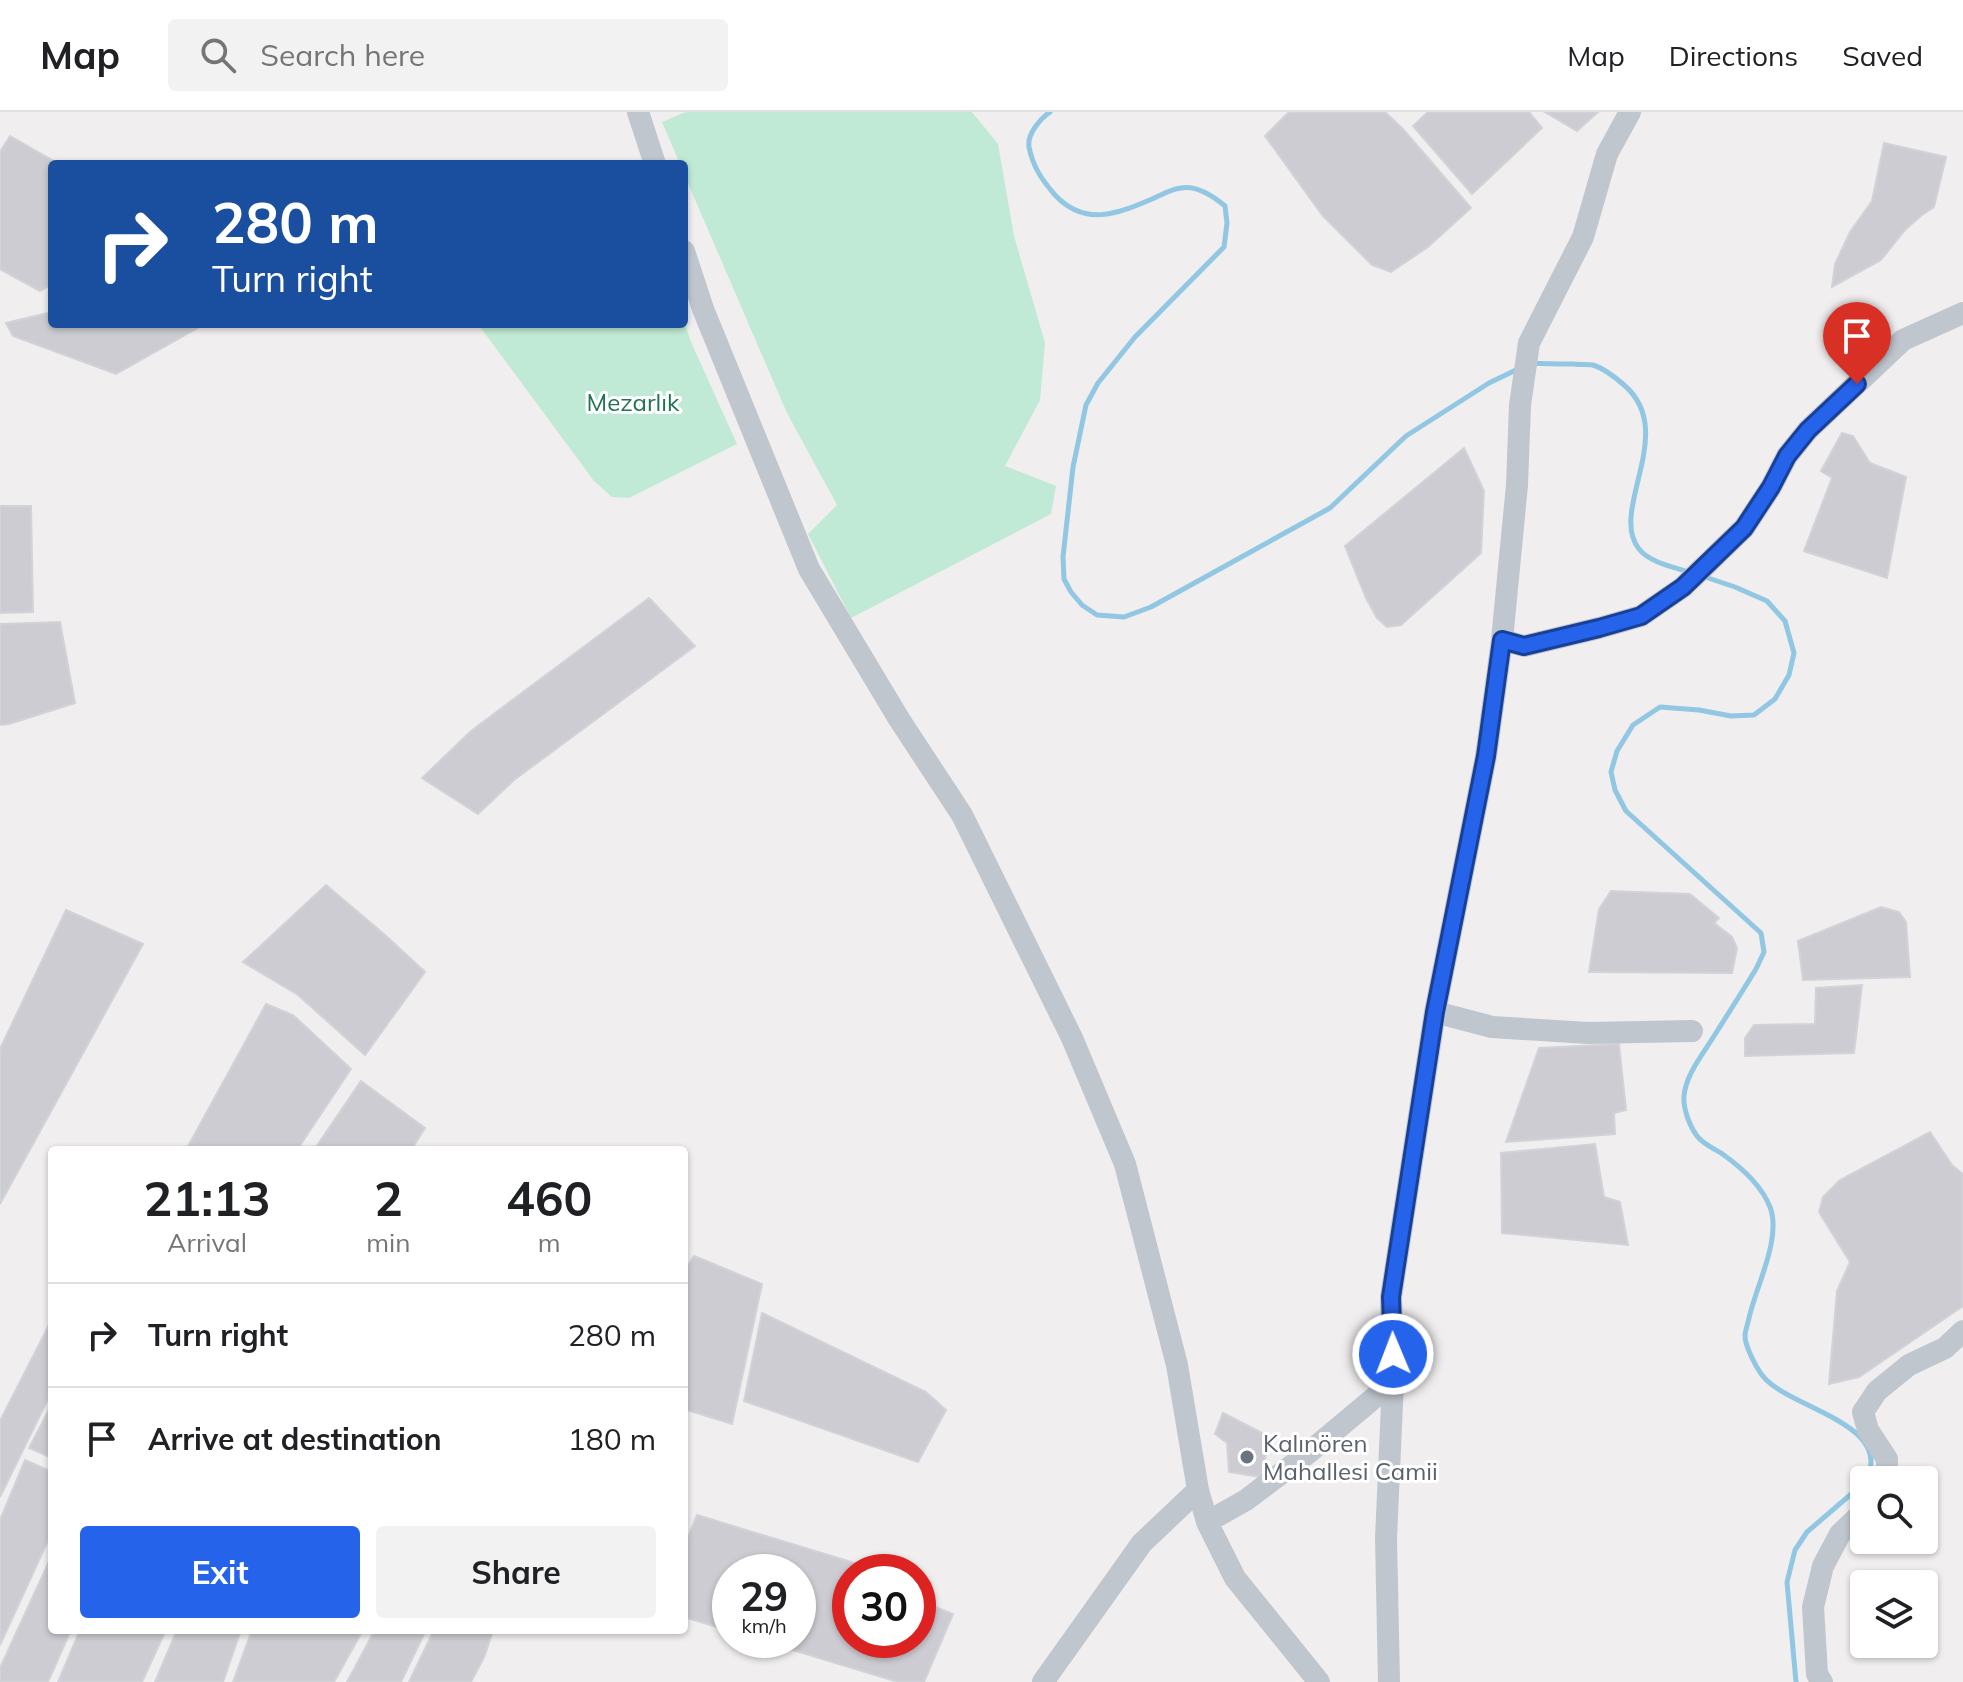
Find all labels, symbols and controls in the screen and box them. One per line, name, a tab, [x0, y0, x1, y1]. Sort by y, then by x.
search box	[168, 19, 728, 91]
text: Map	[40, 31, 120, 79]
icon: search	[196, 33, 240, 77]
text: Search here	[260, 36, 425, 74]
text: Map	[1567, 38, 1625, 73]
text: Directions	[1669, 38, 1798, 73]
text: Saved	[1842, 38, 1923, 73]
text: 280 m	[212, 187, 379, 257]
icon: right	[80, 192, 184, 296]
text: Turn right	[212, 256, 373, 301]
pin	[1823, 302, 1891, 384]
icon: arrive	[1835, 314, 1879, 358]
park label: Mezarlık	[587, 387, 680, 417]
text: 21:13	[144, 1168, 271, 1228]
text: 2	[374, 1168, 403, 1228]
text: 460	[506, 1168, 592, 1228]
text: Arrival	[167, 1226, 247, 1259]
text: min	[366, 1226, 410, 1259]
text: m	[538, 1226, 561, 1259]
position arrow	[1351, 1312, 1435, 1396]
icon: right	[80, 1313, 124, 1357]
text: Turn right	[148, 1316, 288, 1354]
text: 280 m	[568, 1316, 656, 1354]
icon: arrive	[80, 1417, 124, 1461]
text: Arrive at destination	[148, 1420, 442, 1458]
text: 180 m	[568, 1420, 656, 1458]
place label: Kalınören Mahallesi Camii	[1263, 1428, 1438, 1486]
marker: Kalınören Mahallesi Camii	[1238, 1448, 1256, 1466]
map controls	[1850, 1466, 1938, 1658]
button: search	[1850, 1466, 1938, 1554]
button: Exit	[80, 1526, 360, 1618]
button: Share	[376, 1526, 656, 1618]
speed limit sign: 30	[832, 1554, 936, 1658]
button: layers	[1850, 1570, 1938, 1658]
text: 29	[740, 1571, 788, 1621]
text: km/h	[741, 1613, 787, 1638]

